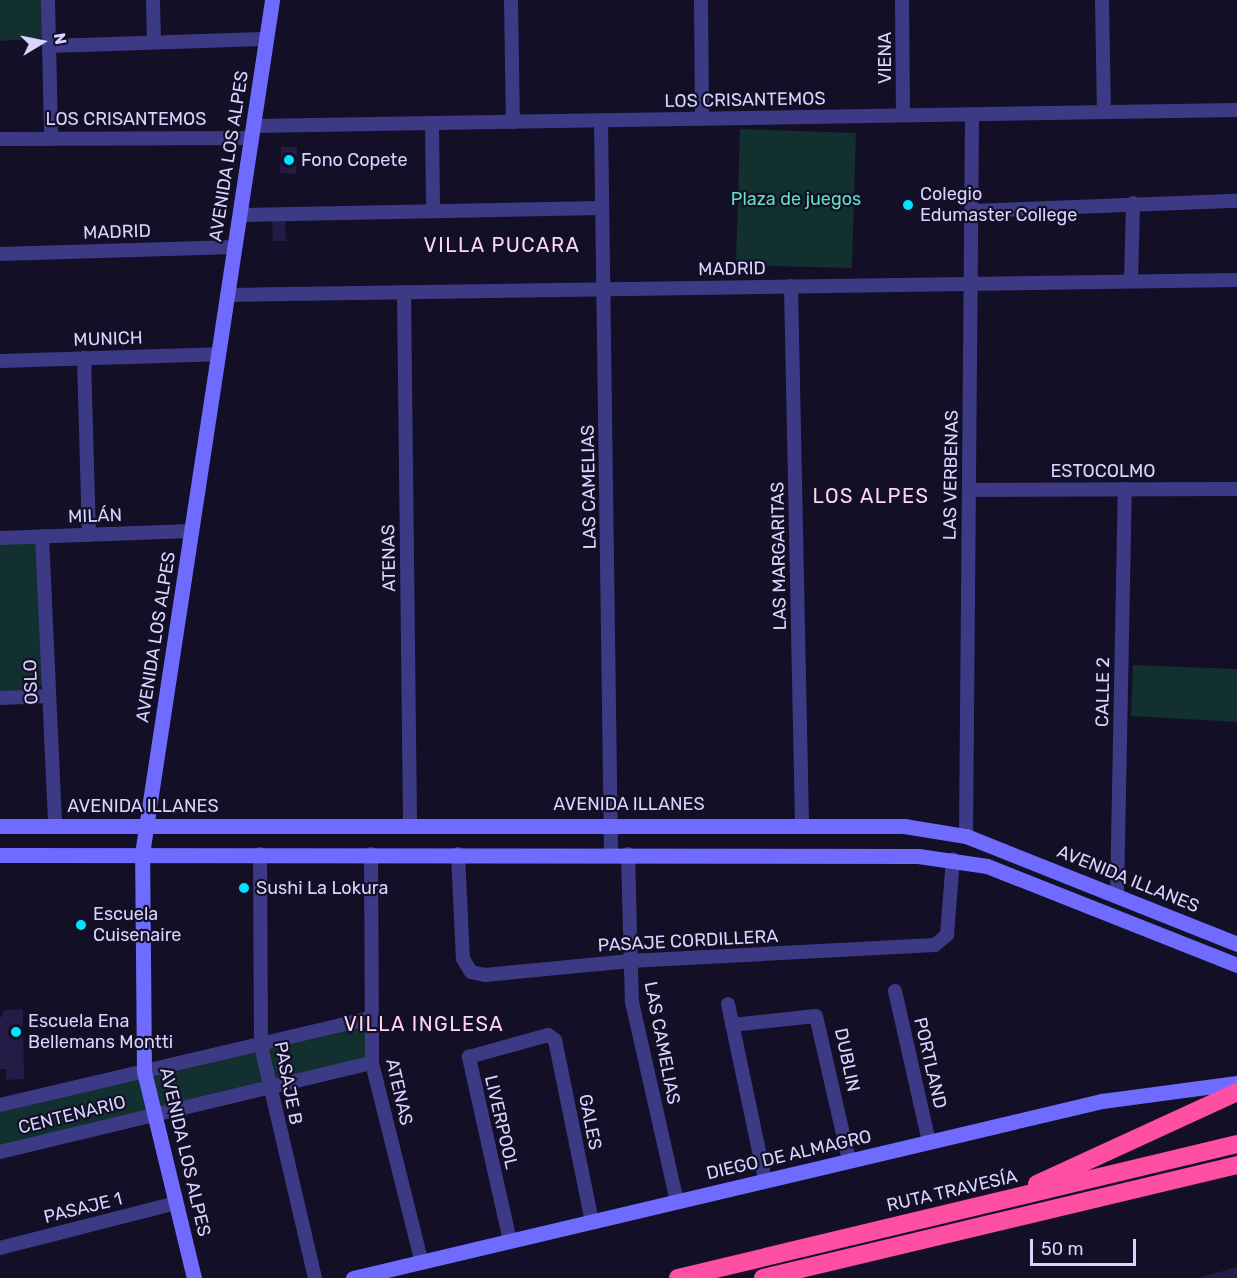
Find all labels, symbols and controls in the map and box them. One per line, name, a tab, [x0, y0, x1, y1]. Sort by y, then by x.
north arrow	[12, 12, 72, 72]
text: N	[50, 31, 71, 46]
street label: VIENA	[874, 32, 896, 84]
street label: AVENIDA LOS ALPES	[205, 69, 253, 243]
street label: LOS CRISANTEMOS	[664, 88, 826, 112]
street label: LOS CRISANTEMOS	[45, 108, 207, 130]
place label: Fono Copete	[301, 149, 407, 171]
marker: Fono Copete	[282, 153, 296, 167]
place label: Colegio Edumaster College	[920, 184, 1078, 226]
park label: Plaza de juegos	[731, 188, 861, 210]
marker: Colegio Edumaster College	[901, 198, 915, 212]
street label: MADRID	[83, 220, 151, 244]
district label: VILLA PUCARA	[423, 233, 581, 257]
street label: MADRID	[698, 258, 766, 280]
street label: MUNICH	[73, 327, 143, 351]
street label: LAS VERBENAS	[939, 410, 963, 540]
street label: LAS CAMELIAS	[577, 424, 601, 550]
street label: ESTOCOLMO	[1050, 460, 1156, 482]
street label: LAS MARGARITAS	[767, 481, 791, 631]
district label: LOS ALPES	[812, 484, 930, 508]
street label: MILÁN	[68, 504, 122, 528]
street label: ATENAS	[378, 524, 400, 592]
street label: AVENIDA LOS ALPES	[132, 550, 180, 724]
street label: CALLE 2	[1092, 657, 1114, 727]
street label: OSLO	[19, 659, 43, 705]
street label: AVENIDA ILLANES	[553, 793, 705, 815]
street label: AVENIDA ILLANES	[67, 795, 219, 817]
street label: AVENIDA ILLANES	[1054, 841, 1202, 917]
place label: Sushi La Lokura	[256, 877, 388, 899]
marker: Sushi La Lokura	[237, 881, 251, 895]
place label: Escuela Cuisenaire	[93, 904, 181, 946]
marker: Escuela Cuisenaire	[74, 918, 88, 932]
street label: PASAJE CORDILLERA	[597, 925, 779, 957]
street label: LAS CAMELIAS	[639, 980, 685, 1106]
place label: Escuela Ena Bellemans Montti	[28, 1011, 173, 1054]
district label: VILLA INGLESA	[344, 1012, 504, 1036]
street label: PORTLAND	[909, 1015, 951, 1111]
marker: Escuela Ena Bellemans Montti	[9, 1025, 23, 1039]
street label: DUBLIN	[830, 1026, 864, 1094]
street label: PASAJE B	[269, 1040, 307, 1126]
street label: ATENAS	[381, 1057, 417, 1127]
street label: AVENIDA LOS ALPES	[155, 1065, 215, 1239]
street label: LIVERPOOL	[480, 1073, 522, 1171]
street label: CENTENARIO	[16, 1091, 128, 1139]
street label: GALES	[574, 1092, 606, 1152]
street label: DIEGO DE ALMAGRO	[704, 1125, 874, 1185]
street label: RUTA TRAVESÍA	[884, 1165, 1020, 1217]
street label: PASAJE 1	[42, 1188, 124, 1228]
scale bar	[1033, 1227, 1140, 1265]
text: 50 m	[1041, 1238, 1084, 1260]

